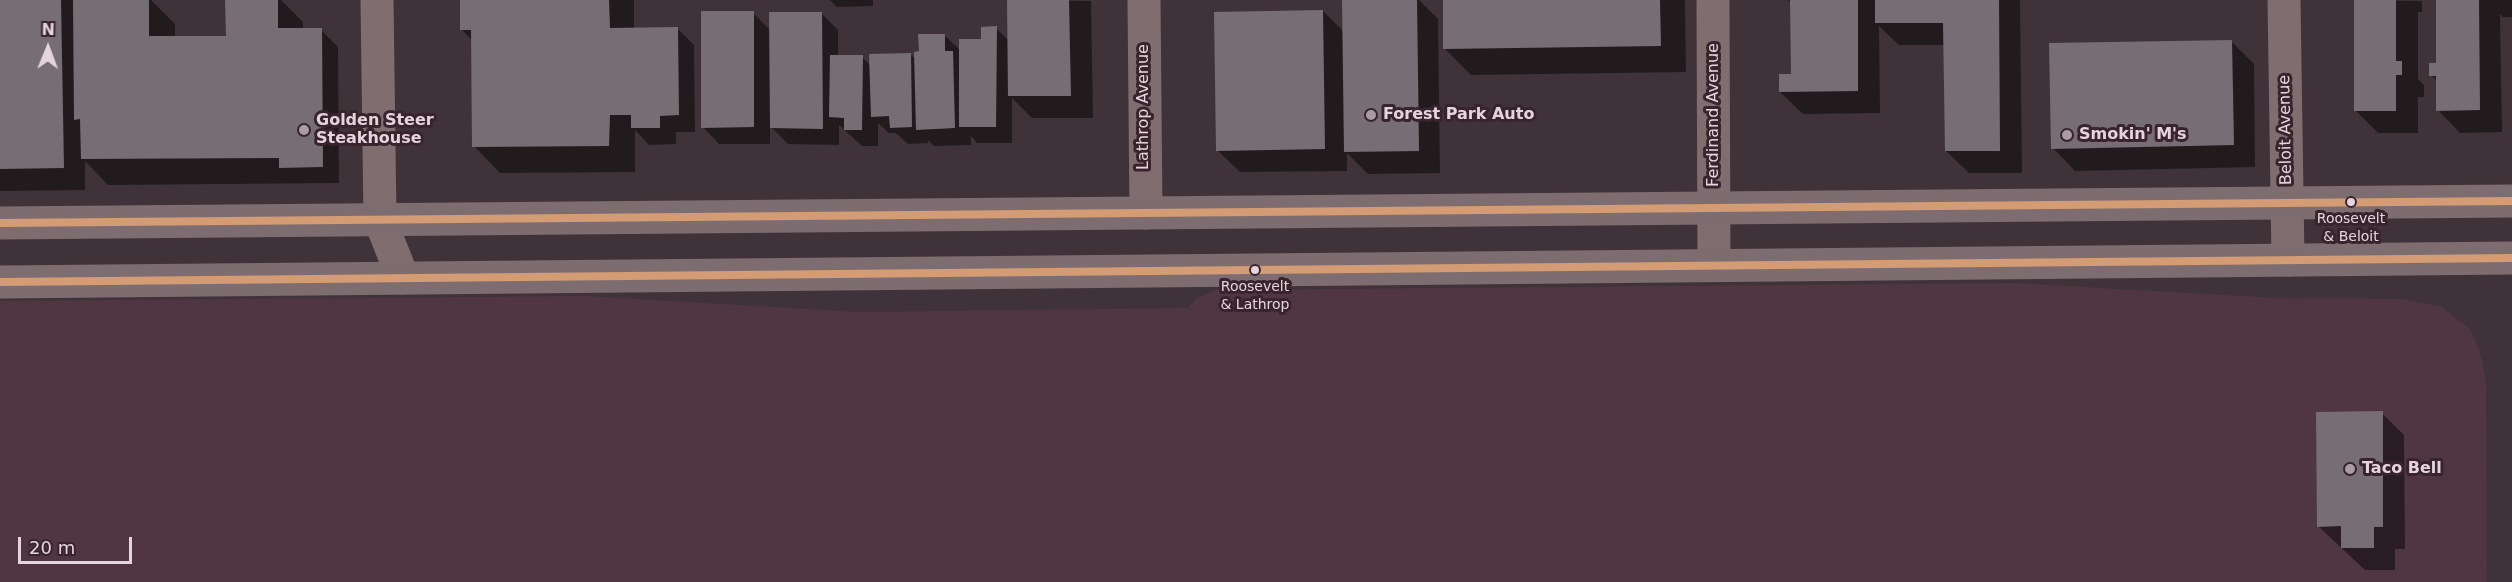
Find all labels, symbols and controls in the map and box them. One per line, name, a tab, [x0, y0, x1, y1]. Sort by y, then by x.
north arrow	[18, 18, 78, 78]
text: N	[41, 20, 55, 39]
street label: Ferdinand Avenue	[1704, 43, 1724, 187]
street label: Lathrop Avenue	[1134, 44, 1154, 170]
street label: Beloit Avenue	[2275, 75, 2297, 185]
place label: Forest Park Auto	[1383, 105, 1534, 125]
marker: Forest Park Auto	[1364, 108, 1378, 122]
place label: Golden Steer Steakhouse	[316, 111, 434, 149]
marker: Golden Steer Steakhouse	[297, 123, 311, 137]
place label: Smokin' M's	[2079, 125, 2187, 145]
marker: Smokin' M's	[2060, 128, 2074, 142]
marker: Roosevelt & Beloit	[2345, 196, 2357, 208]
place label: Roosevelt & Beloit	[2317, 211, 2385, 244]
marker: Roosevelt & Lathrop	[1249, 264, 1261, 276]
place label: Roosevelt & Lathrop	[1220, 279, 1290, 312]
place label: Taco Bell	[2362, 459, 2442, 479]
marker: Taco Bell	[2343, 462, 2357, 476]
scale bar	[21, 525, 135, 563]
text: 20 m	[29, 537, 75, 558]

